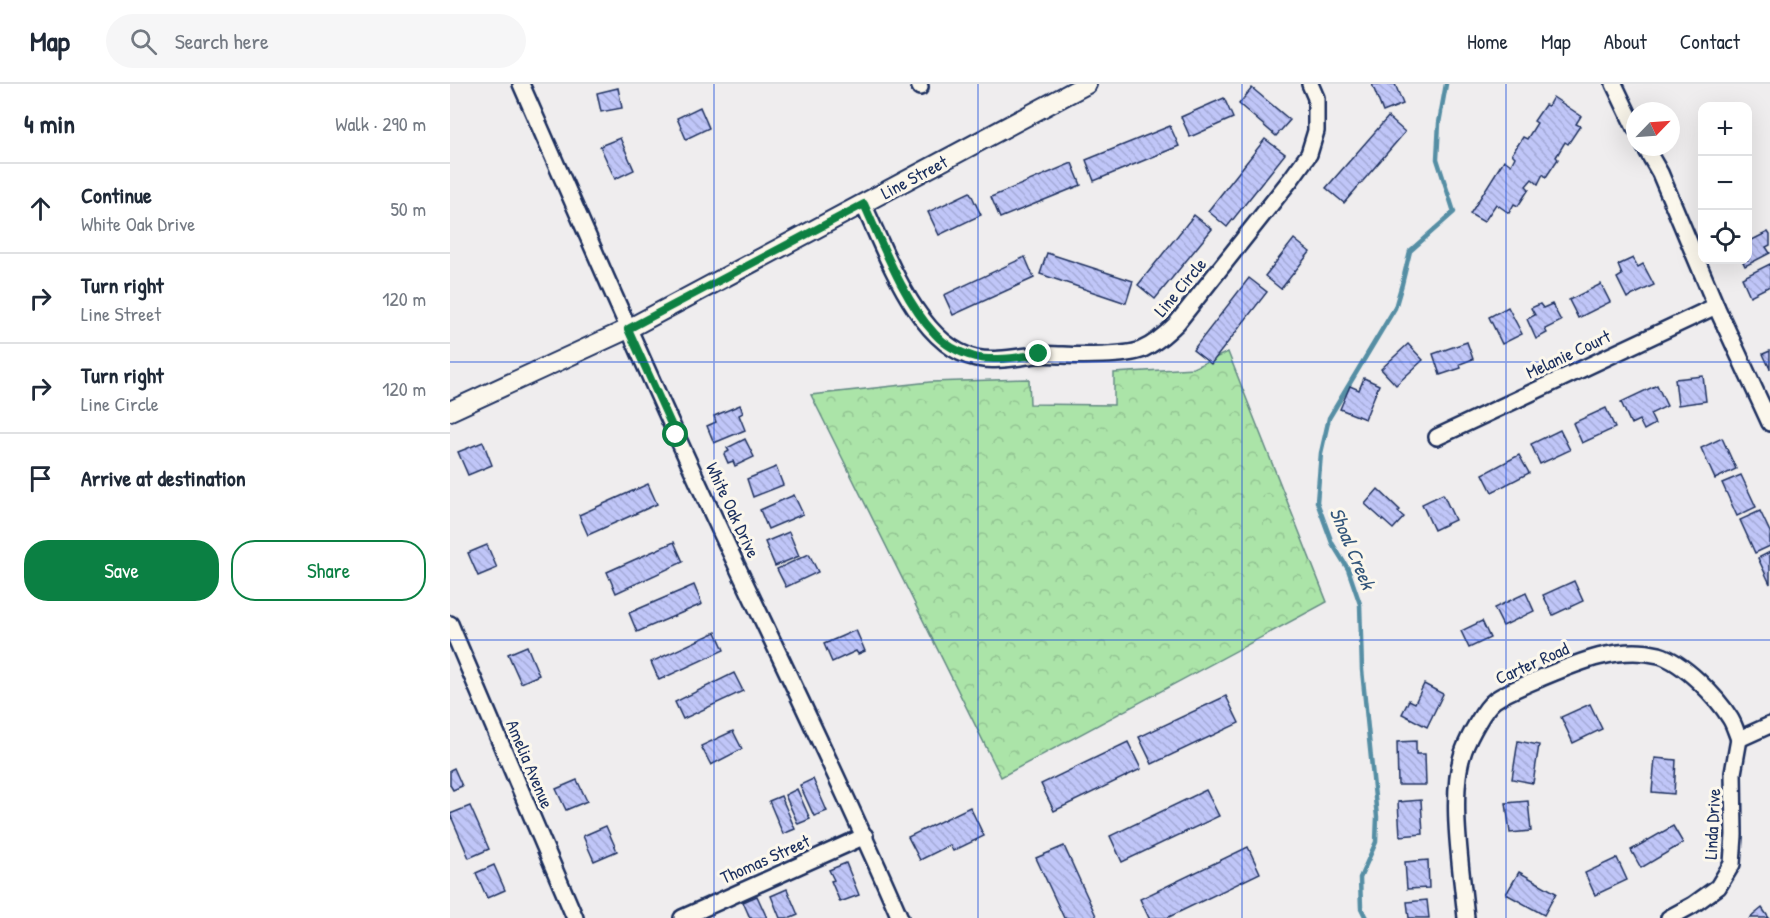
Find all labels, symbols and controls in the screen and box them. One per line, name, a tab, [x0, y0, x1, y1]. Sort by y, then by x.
search box	[106, 14, 526, 68]
text: Map	[30, 22, 70, 60]
icon: search	[127, 25, 160, 58]
text: Search here	[175, 26, 269, 56]
text: Home	[1467, 27, 1508, 56]
text: Map	[1541, 27, 1571, 56]
text: About	[1604, 27, 1647, 56]
text: Contact	[1680, 27, 1740, 56]
north arrow	[1626, 102, 1680, 156]
map controls	[1698, 102, 1752, 264]
button: +	[1698, 102, 1752, 156]
text: 4 min	[24, 106, 75, 141]
text: Walk · 290 m	[335, 110, 426, 137]
street label: Line Street	[876, 149, 952, 205]
button: −	[1698, 156, 1752, 210]
text: Continue	[81, 180, 152, 210]
icon: ahead	[24, 192, 57, 225]
text: 50 m	[390, 195, 426, 222]
text: White Oak Drive	[81, 210, 195, 237]
button: locate	[1698, 210, 1752, 264]
street label: Line Circle	[1148, 252, 1212, 322]
text: Turn right	[81, 270, 164, 300]
icon: right	[24, 282, 57, 315]
text: 120 m	[382, 285, 426, 312]
text: Line Street	[81, 300, 161, 327]
street label: Melanie Court	[1522, 323, 1615, 384]
route end	[1025, 340, 1051, 366]
text: Turn right	[81, 360, 164, 390]
icon: right	[24, 372, 57, 405]
text: 120 m	[382, 375, 426, 402]
text: Line Circle	[81, 390, 159, 417]
route start	[662, 421, 688, 447]
street label: White Oak Drive	[700, 458, 766, 562]
icon: arrive	[24, 462, 57, 495]
text: Arrive at destination	[81, 463, 246, 493]
water label: Shoal Creek	[1324, 503, 1383, 595]
button: Save	[24, 540, 219, 601]
button: Share	[231, 540, 426, 601]
street label: Carter Road	[1491, 636, 1573, 690]
street label: Amelia Avenue	[500, 716, 560, 812]
street label: Linda Drive	[1698, 788, 1726, 860]
street label: Thomas Street	[716, 828, 814, 890]

